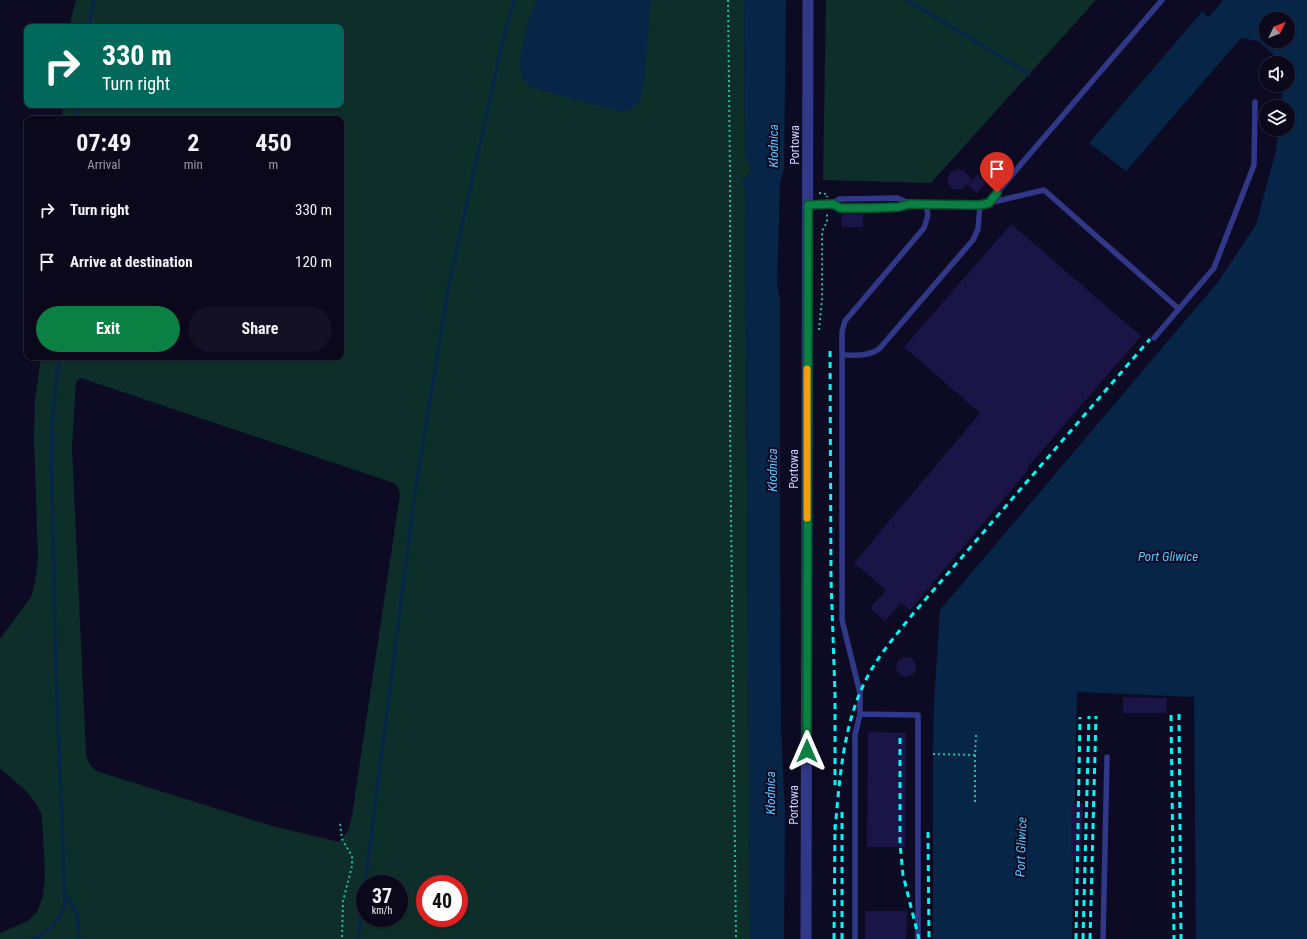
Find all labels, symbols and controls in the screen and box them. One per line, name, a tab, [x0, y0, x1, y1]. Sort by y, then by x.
north arrow	[1259, 12, 1295, 48]
map controls	[1259, 12, 1295, 136]
text: 330 m	[102, 39, 172, 72]
icon: right	[36, 40, 88, 92]
button: sound	[1259, 56, 1295, 92]
text: Turn right	[102, 73, 170, 94]
button: layers	[1259, 100, 1295, 136]
water label: Kłodnica	[766, 124, 781, 168]
street label: Portowa	[788, 125, 802, 165]
text: 07:49	[76, 129, 131, 157]
text: 2	[187, 129, 199, 157]
text: 450	[255, 129, 292, 157]
pin	[980, 152, 1014, 193]
text: Arrival	[87, 157, 120, 172]
text: min	[184, 157, 203, 172]
text: m	[269, 157, 278, 172]
icon: arrive	[986, 158, 1008, 180]
icon: right	[36, 199, 58, 221]
text: Turn right	[70, 201, 129, 219]
text: 330 m	[295, 201, 332, 219]
icon: arrive	[36, 251, 58, 273]
text: Arrive at destination	[70, 253, 193, 271]
text: 120 m	[295, 253, 332, 271]
button: Exit	[36, 306, 180, 352]
button: Share	[188, 306, 332, 352]
water label: Kłodnica	[765, 448, 780, 492]
street label: Portowa	[787, 449, 801, 489]
water label: Port Gliwice	[1138, 549, 1198, 564]
position arrow	[786, 730, 828, 772]
water label: Kłodnica	[763, 771, 778, 815]
street label: Portowa	[787, 785, 801, 825]
water label: Port Gliwice	[1012, 817, 1030, 877]
speed limit sign: 40	[416, 875, 468, 927]
text: 37	[372, 884, 392, 908]
text: km/h	[372, 905, 392, 916]

